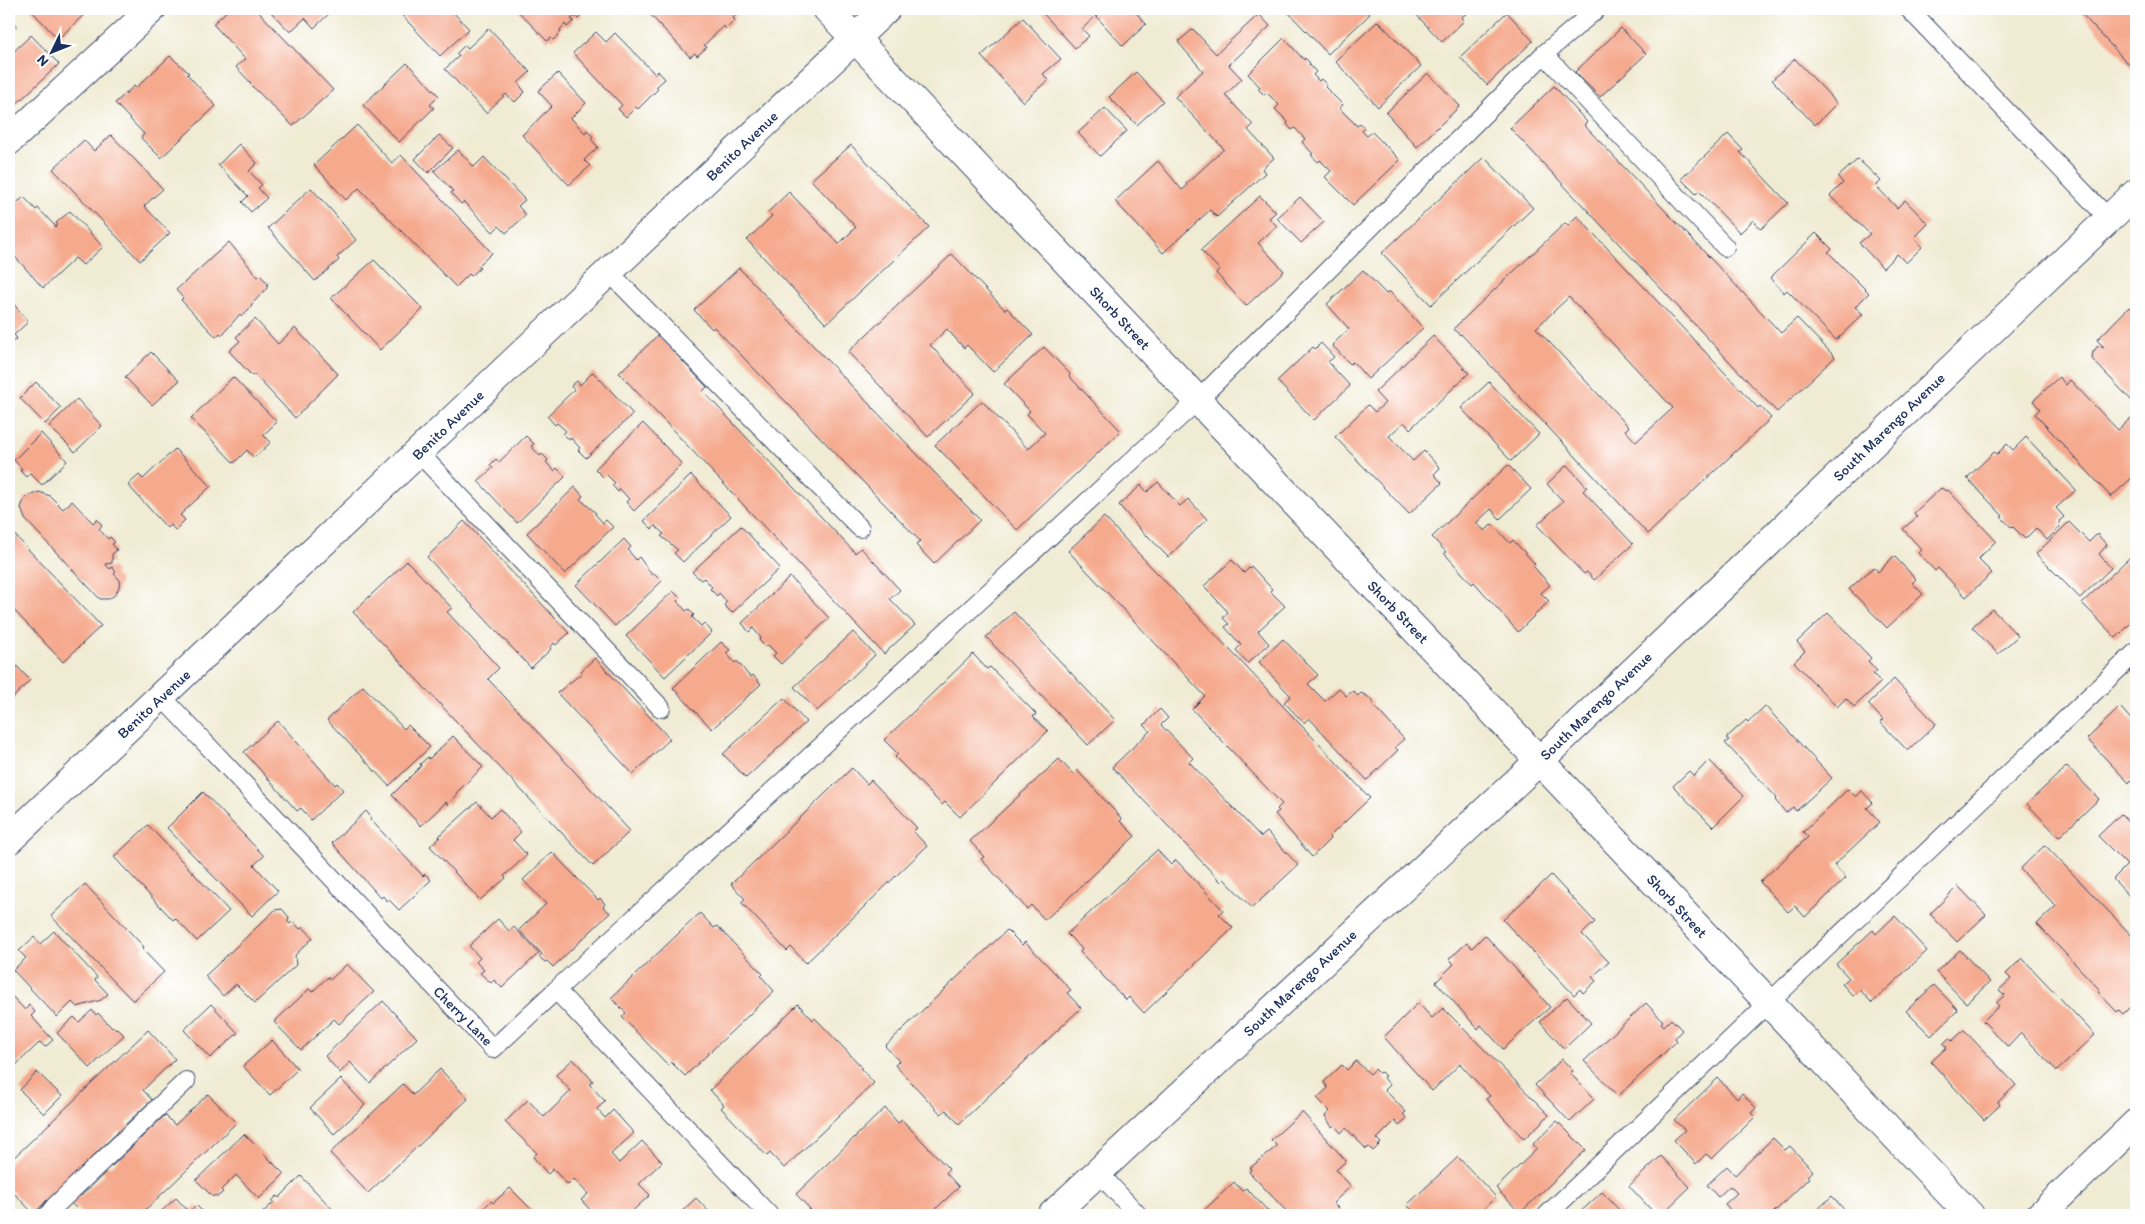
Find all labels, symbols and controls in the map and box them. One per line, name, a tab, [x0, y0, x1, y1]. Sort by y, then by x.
north arrow	[28, 28, 78, 78]
text: N	[33, 51, 52, 70]
street label: Benito Avenue	[702, 107, 782, 185]
street label: Shorb Street	[1086, 282, 1154, 354]
street label: South Marengo Avenue	[1829, 369, 1949, 485]
street label: Benito Avenue	[408, 386, 488, 464]
street label: Shorb Street	[1363, 577, 1433, 648]
street label: South Marengo Avenue	[1536, 648, 1656, 764]
street label: Benito Avenue	[114, 666, 194, 742]
street label: Shorb Street	[1643, 870, 1711, 942]
street label: South Marengo Avenue	[1239, 926, 1361, 1040]
street label: Cherry Lane	[429, 982, 497, 1050]

